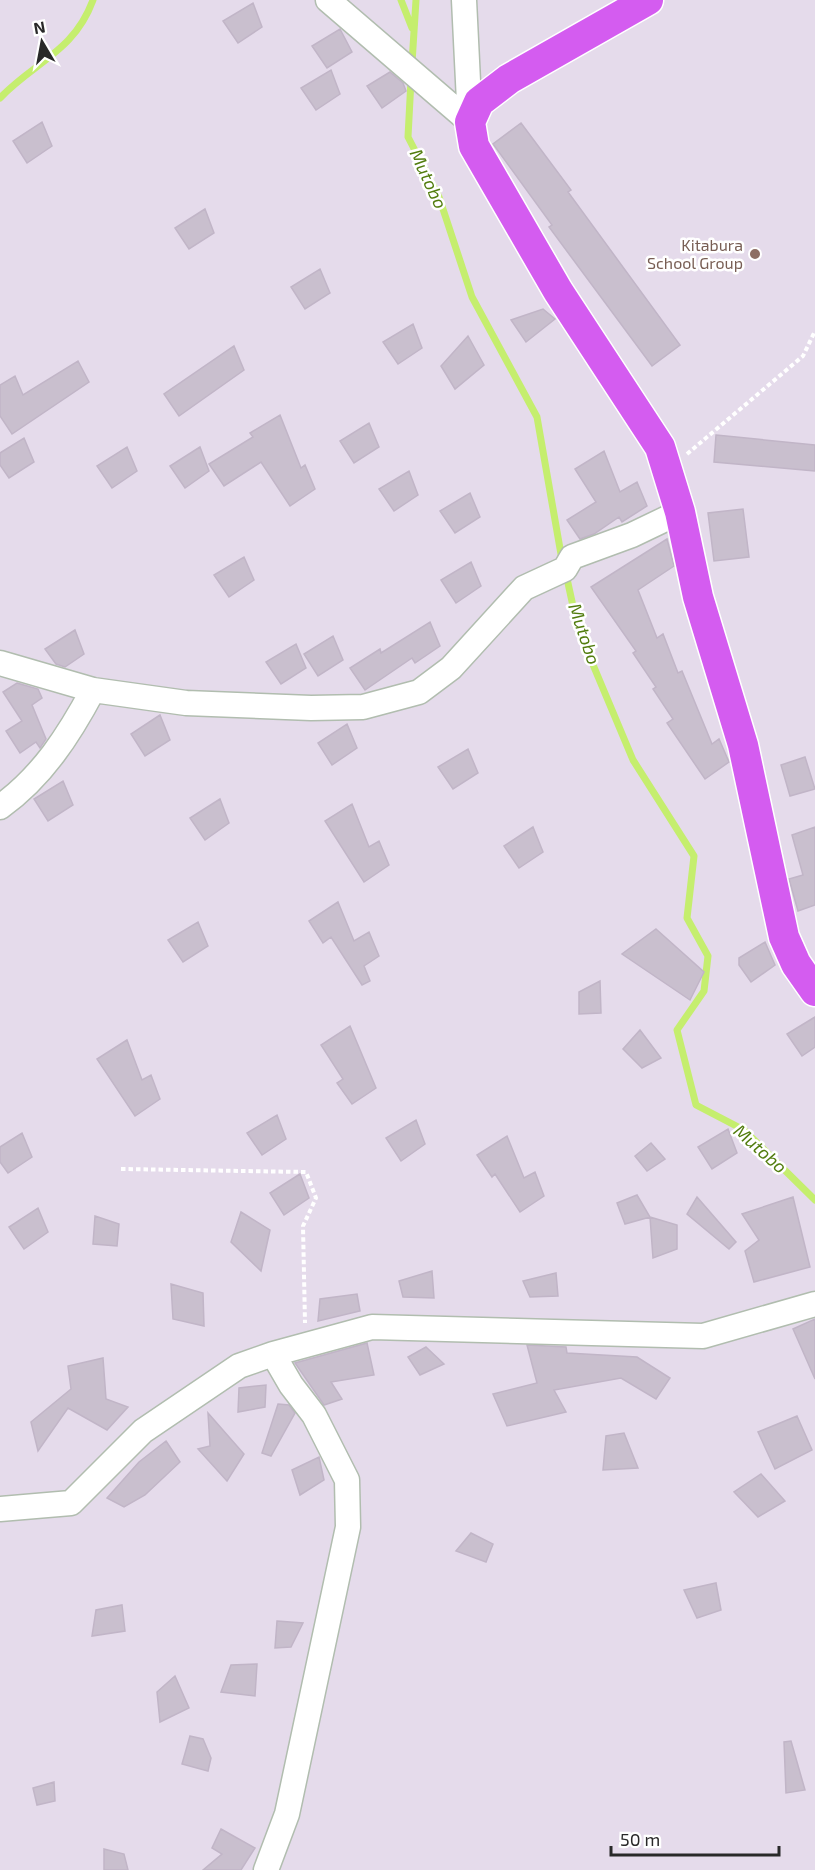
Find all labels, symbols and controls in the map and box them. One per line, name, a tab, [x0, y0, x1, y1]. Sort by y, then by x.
north arrow	[12, 12, 72, 72]
text: N	[32, 16, 47, 37]
water label: Mutobo	[406, 145, 452, 212]
place label: Kitabura School Group	[647, 235, 743, 272]
marker: Kitabura School Group	[748, 247, 762, 261]
water label: Mutobo	[564, 600, 606, 667]
water label: Mutobo	[730, 1119, 792, 1177]
scale bar	[611, 1819, 779, 1857]
text: 50 m	[620, 1828, 660, 1850]

